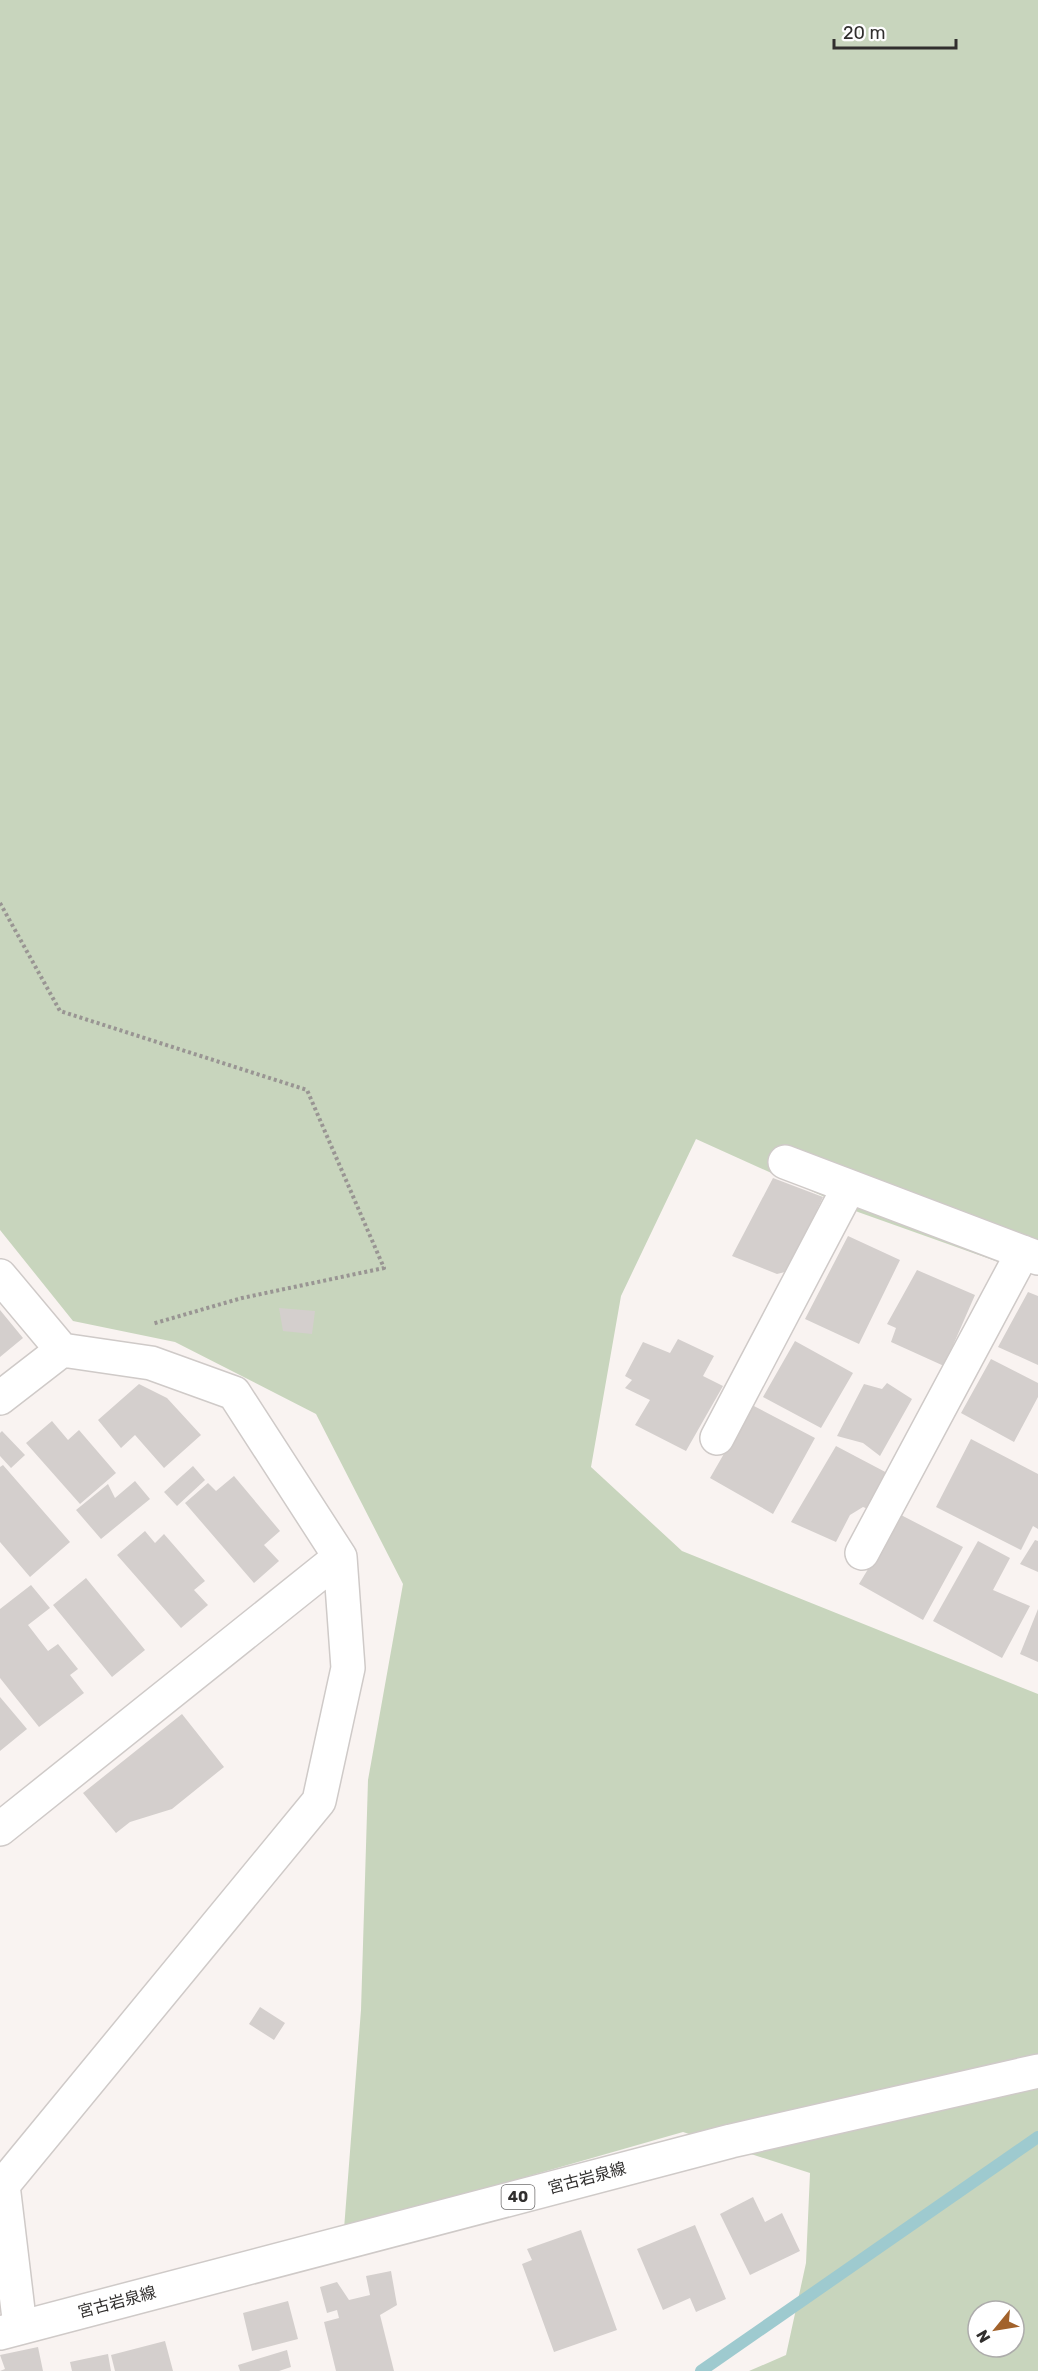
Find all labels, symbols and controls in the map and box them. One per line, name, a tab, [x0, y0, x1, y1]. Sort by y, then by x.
scale bar	[834, 12, 956, 50]
text: 20 m	[843, 22, 885, 44]
street label: 宮古岩泉線	[546, 2158, 628, 2198]
road number: 40	[502, 2185, 534, 2209]
street label: 宮古岩泉線	[76, 2282, 158, 2322]
north arrow	[966, 2299, 1026, 2359]
text: N	[972, 2327, 995, 2346]

